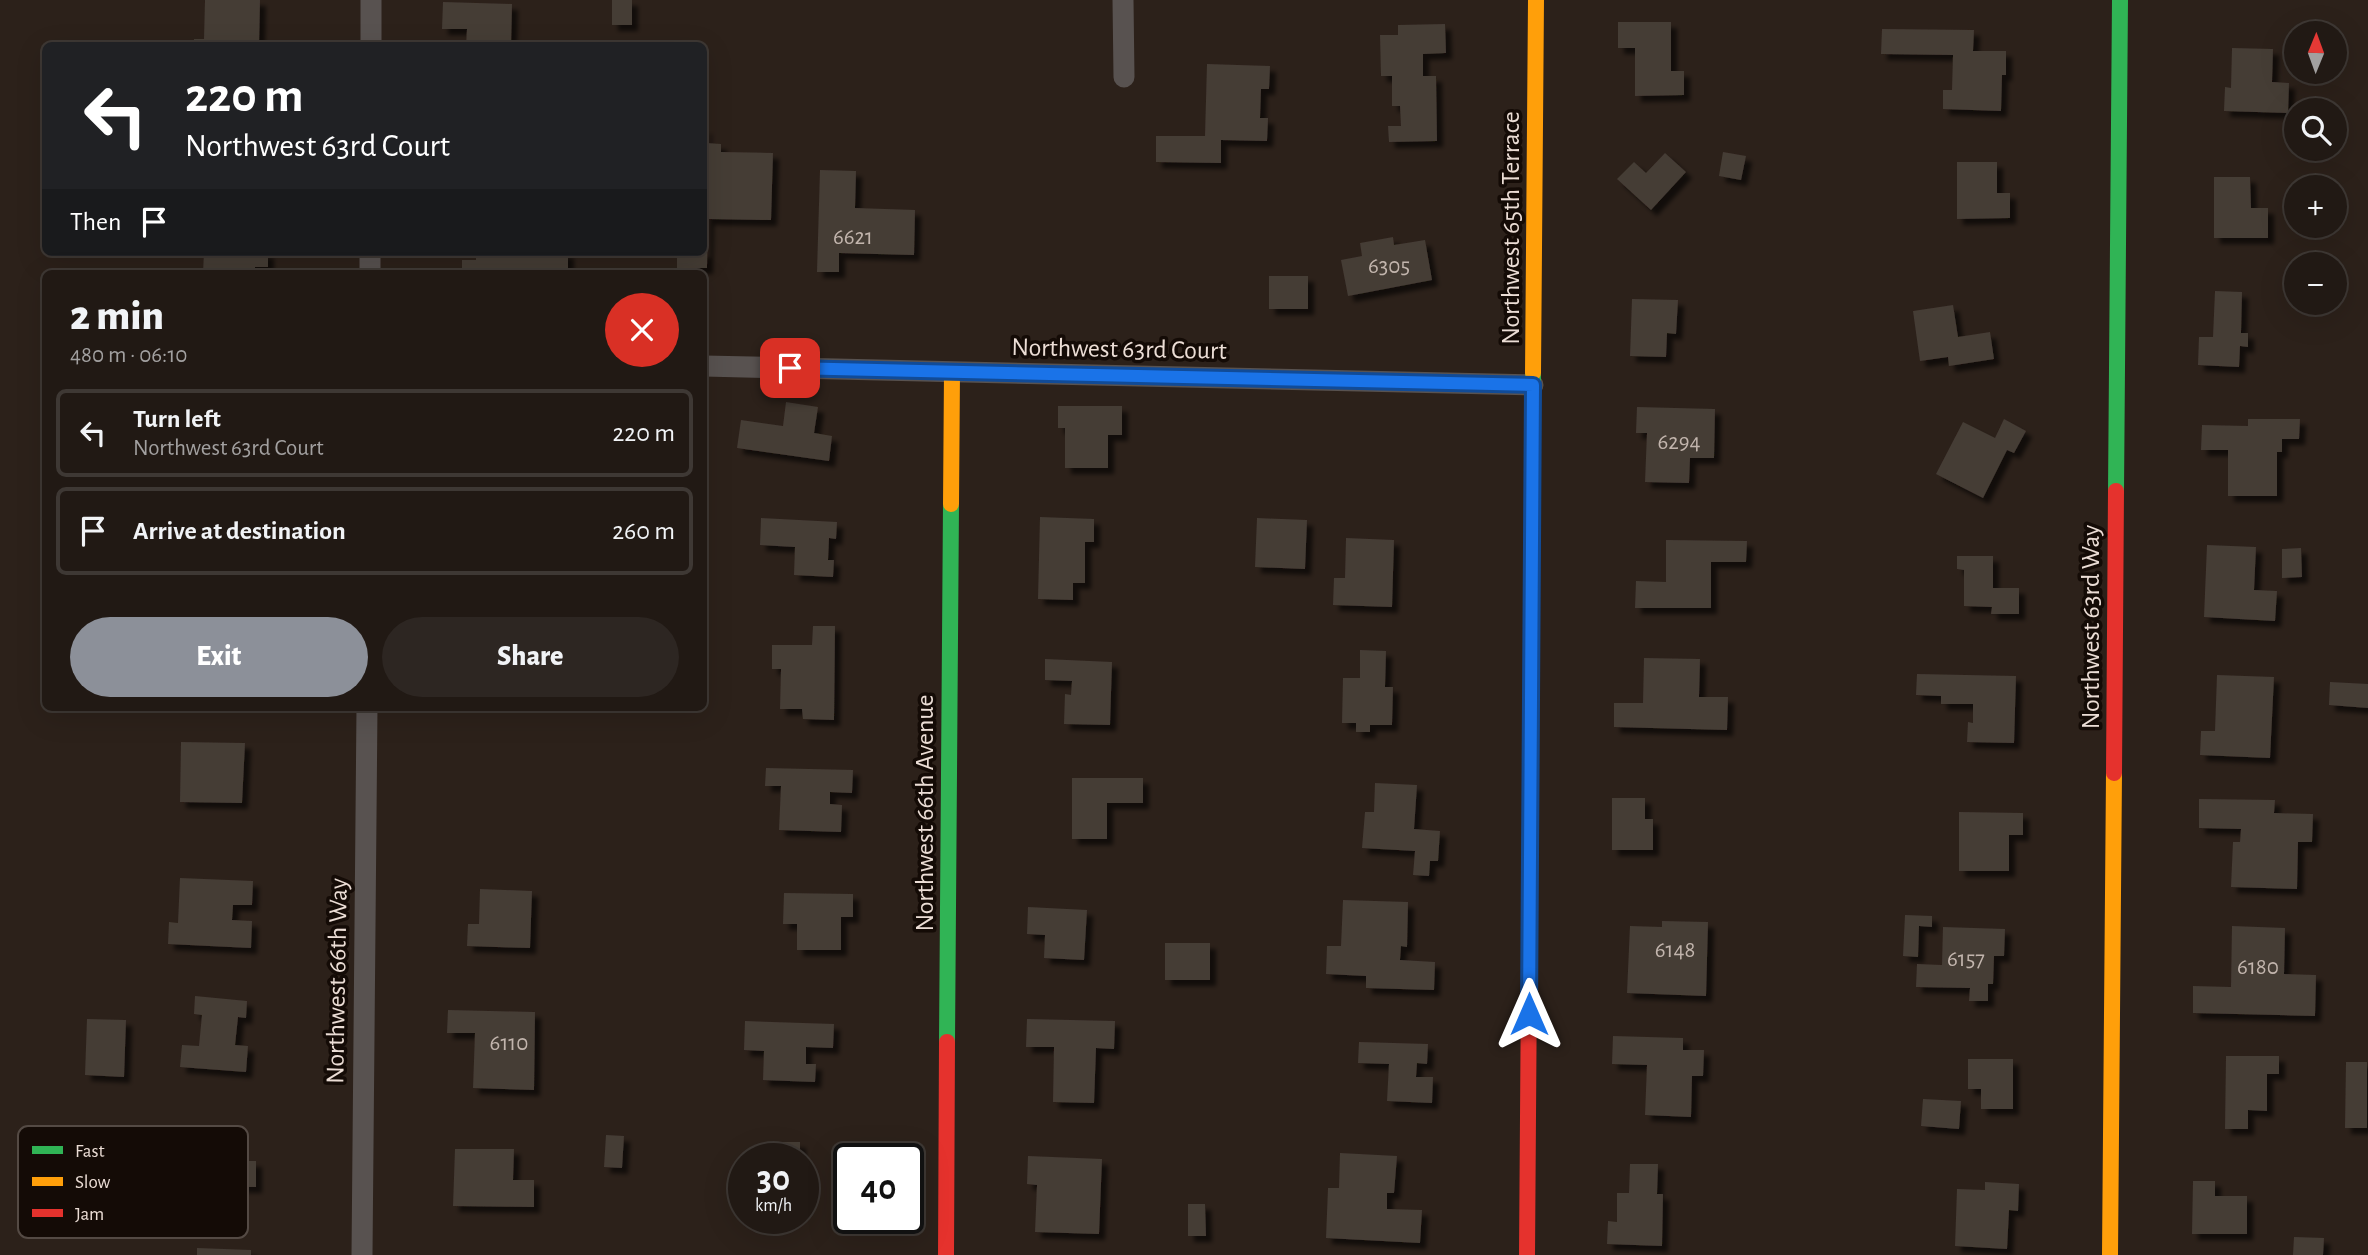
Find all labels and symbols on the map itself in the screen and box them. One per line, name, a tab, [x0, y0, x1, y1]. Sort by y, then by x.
north arrow	[2284, 21, 2347, 84]
street label: Northwest 65th Terrace	[1498, 111, 1524, 345]
house number: 6621	[833, 226, 873, 249]
house number: 6305	[1368, 255, 1410, 278]
street label: Northwest 63rd Court	[1011, 334, 1227, 364]
pin	[760, 338, 820, 398]
house number: 6294	[1657, 431, 1701, 454]
street label: Northwest 63rd Way	[2078, 525, 2104, 729]
street label: Northwest 66th Avenue	[912, 694, 938, 932]
street label: Northwest 66th Way	[322, 878, 352, 1084]
house number: 6148	[1655, 939, 1695, 962]
house number: 6157	[1947, 948, 1985, 971]
house number: 6180	[2237, 956, 2279, 979]
position arrow	[1492, 977, 1566, 1051]
house number: 6110	[490, 1032, 528, 1055]
legend	[18, 1126, 248, 1238]
text: Fast	[75, 1142, 105, 1161]
speed limit sign: 40	[833, 1143, 924, 1234]
text: Slow	[75, 1173, 111, 1192]
text: Jam	[75, 1205, 104, 1224]

